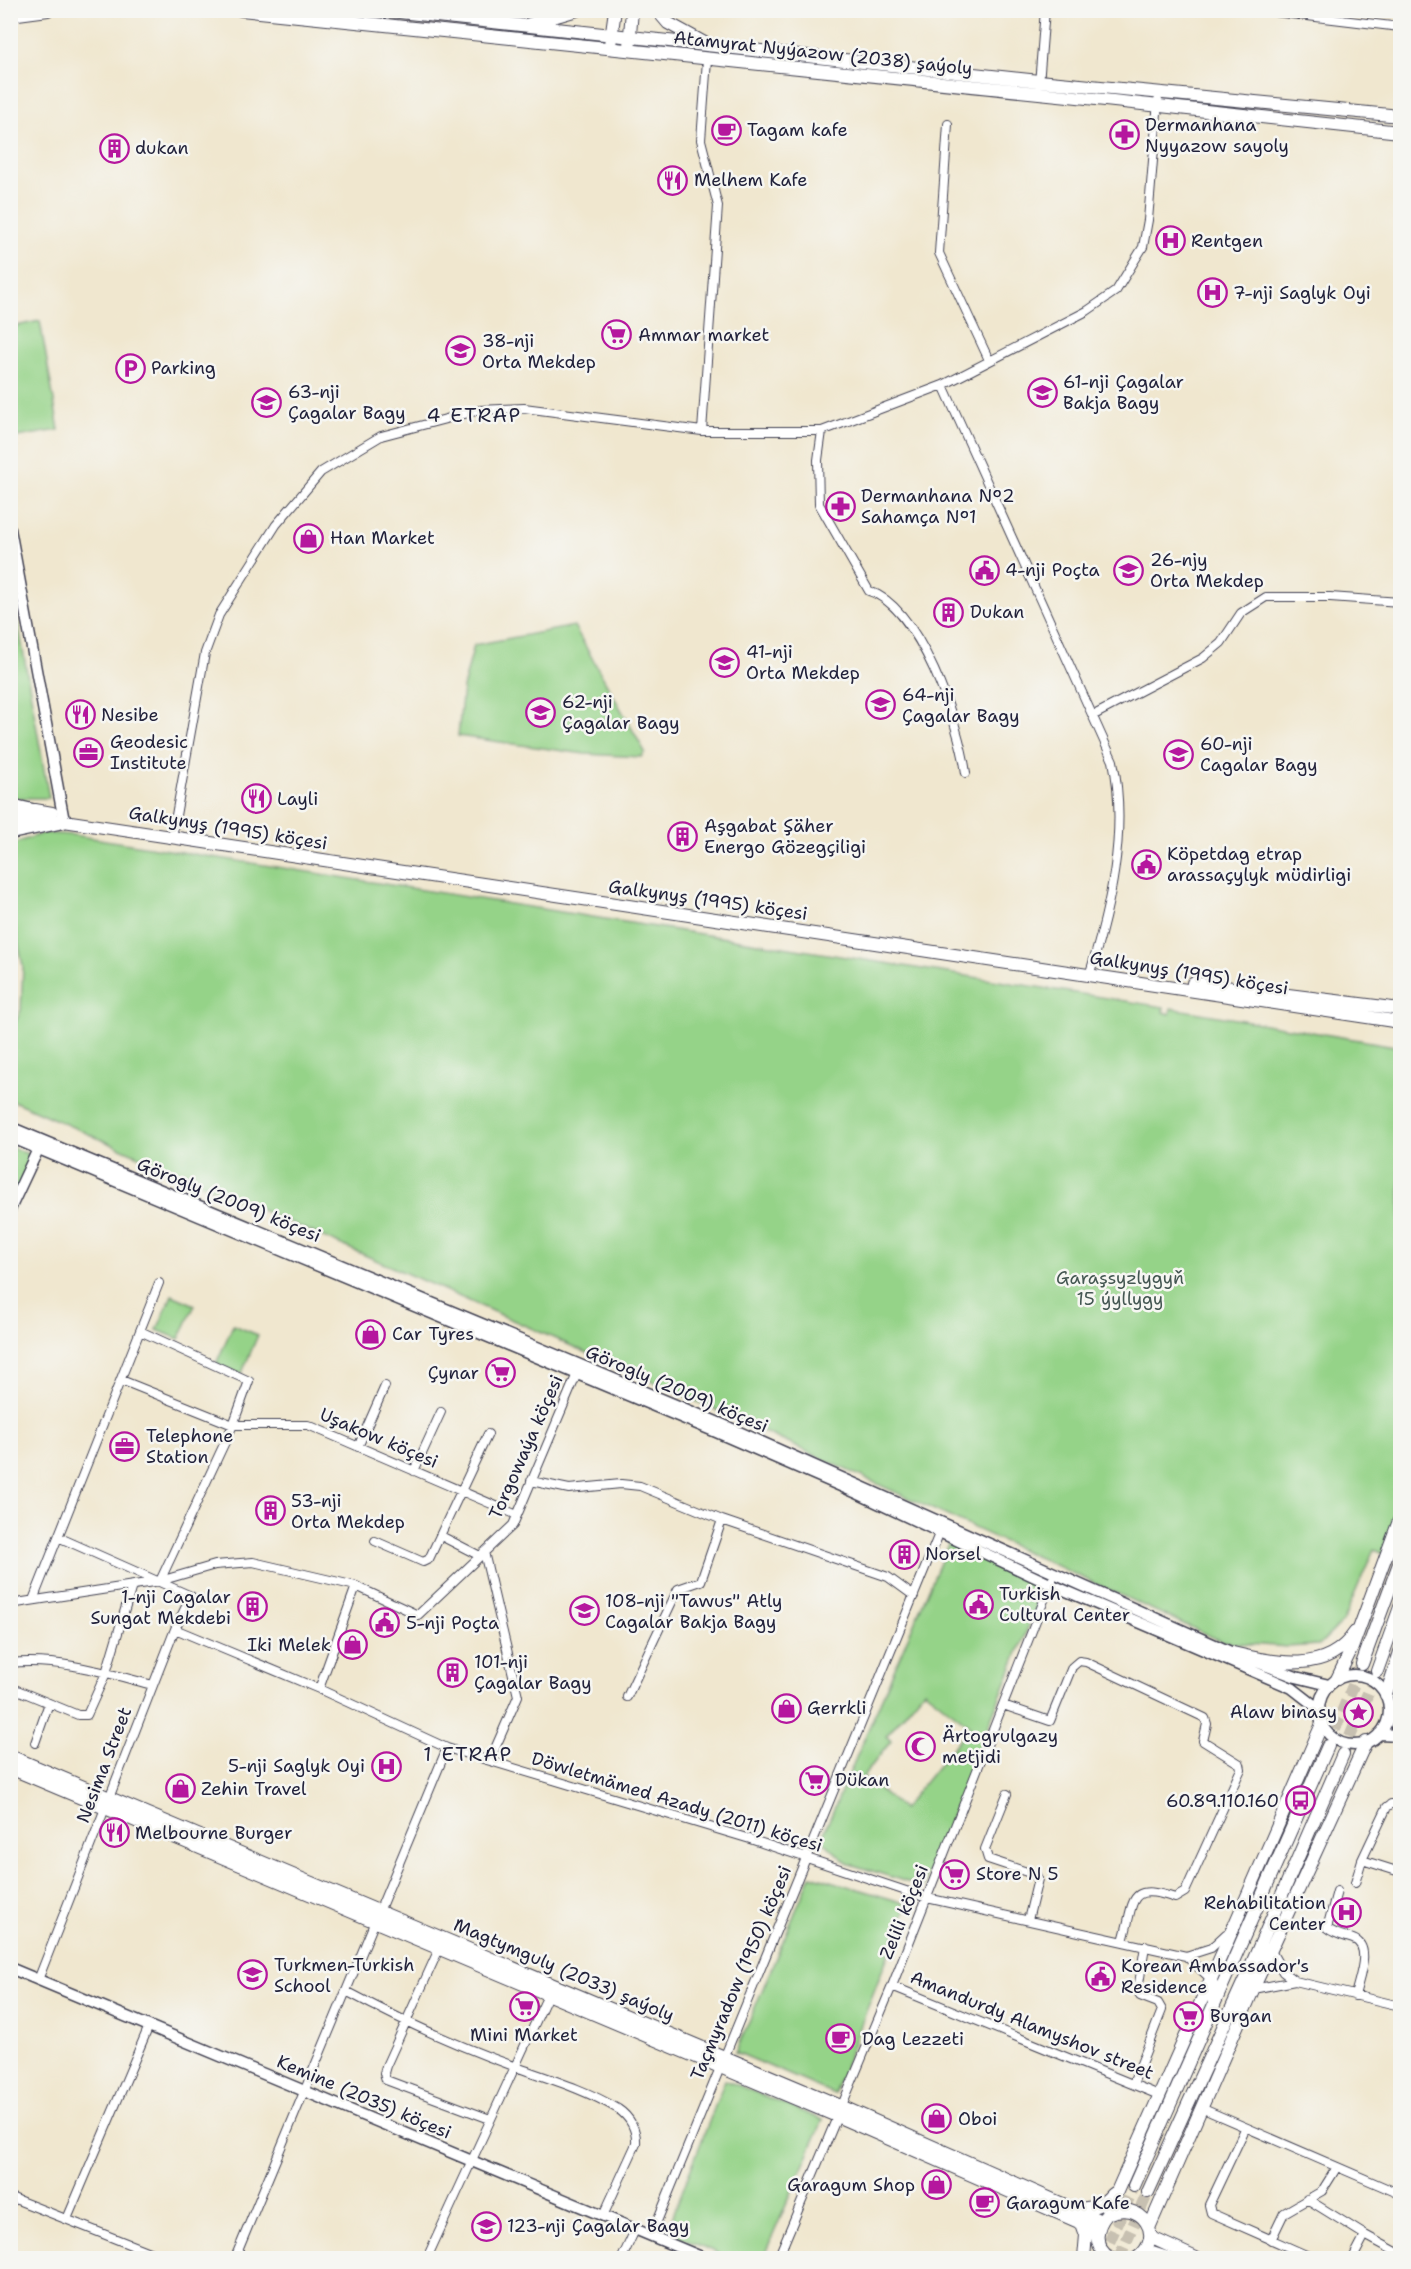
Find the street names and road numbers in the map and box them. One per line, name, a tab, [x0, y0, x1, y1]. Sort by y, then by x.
street label: Atamyrat Nyýazow (2038) şaýoly	[672, 25, 974, 81]
street label: Galkynyş (1995) köçesi	[127, 800, 329, 856]
street label: Galkynyş (1995) köçesi	[607, 874, 809, 926]
street label: Galkynyş (1995) köçesi	[1088, 945, 1290, 1001]
street label: Görogly (2009) köçesi	[134, 1152, 324, 1248]
street label: Görogly (2009) köçesi	[582, 1340, 772, 1438]
street label: Torgowaýa köçesi	[483, 1371, 569, 1523]
street label: Uşakow köçesi	[316, 1402, 442, 1474]
street label: Nesima Street	[71, 1703, 137, 1826]
street label: Döwletmämed Azady (2011) köçesi	[529, 1746, 825, 1858]
street label: Zelili köçesi	[874, 1861, 934, 1963]
street label: Taçmyradow (1950) köçesi	[685, 1862, 797, 2084]
street label: Magtymguly (2033) şaýoly	[450, 1913, 678, 2027]
street label: Amandurdy Alamyshov street	[907, 1965, 1157, 2085]
street label: Kemine (2035) köçesi	[273, 2049, 455, 2145]

